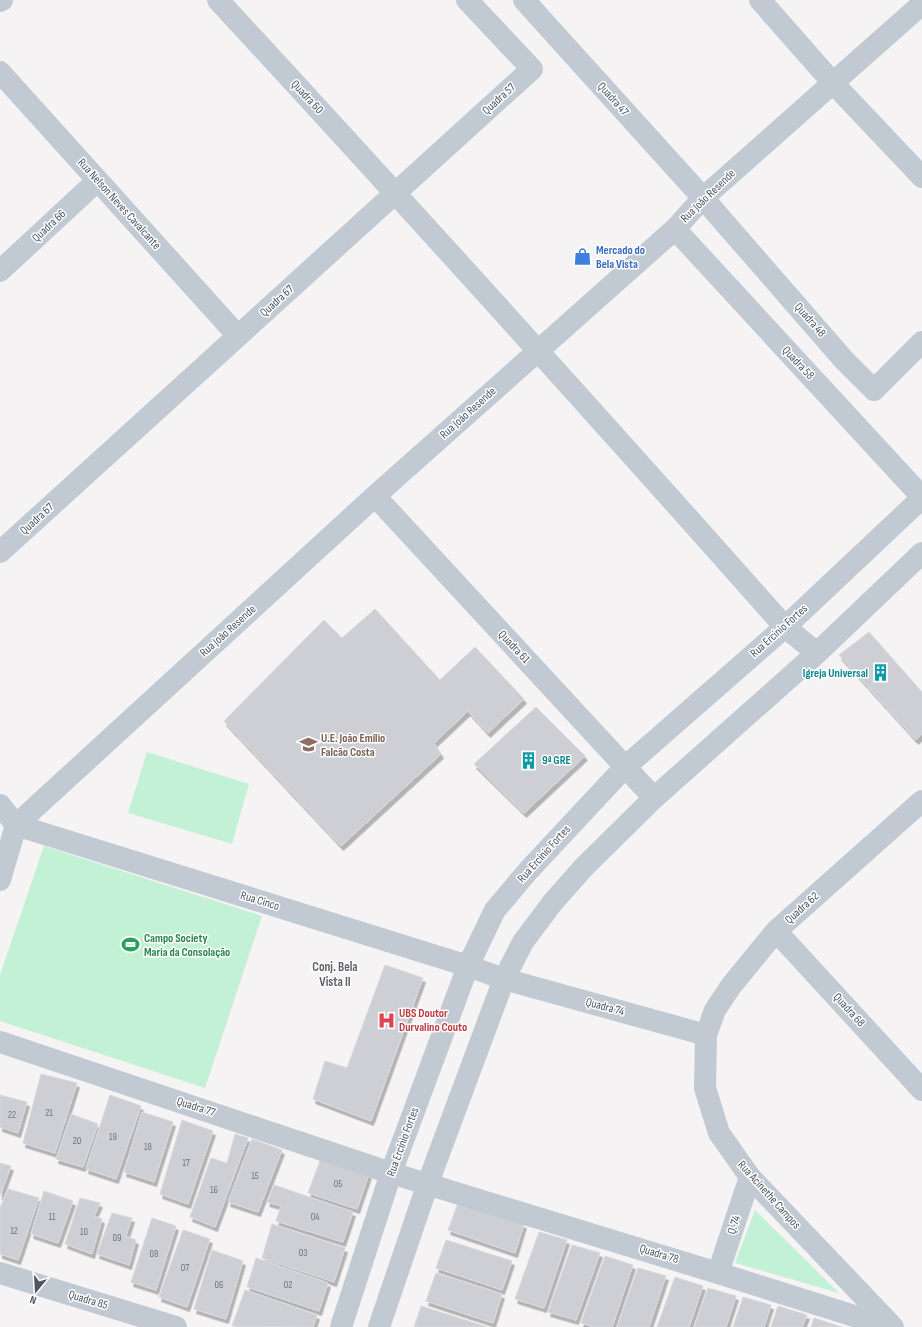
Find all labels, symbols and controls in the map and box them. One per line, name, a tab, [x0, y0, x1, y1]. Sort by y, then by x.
street label: Quadra 60	[288, 77, 326, 117]
street label: Quadra 47	[594, 79, 632, 119]
street label: Quadra 57	[479, 80, 519, 118]
street label: Rua Nelson Neves Cavalcante	[74, 155, 164, 253]
street label: Rua João Resende	[677, 166, 739, 226]
street label: Quadra 66	[29, 207, 69, 245]
place label: Mercado do Bela Vista	[596, 243, 645, 272]
shop icon: Mercado do Bela Vista	[573, 247, 593, 267]
street label: Quadra 67	[257, 282, 297, 320]
street label: Quadra 48	[791, 300, 829, 340]
street label: Quadra 58	[779, 343, 817, 383]
street label: Rua João Resende	[437, 384, 499, 442]
street label: Quadra 67	[17, 500, 57, 538]
street label: Rua Ercínio Fortes	[747, 601, 811, 661]
street label: Rua João Resende	[197, 602, 259, 660]
street label: Quadra 61	[495, 627, 534, 667]
building icon: Igreja Universal	[871, 663, 891, 683]
place label: Igreja Universal	[803, 666, 868, 681]
place label: U.E. João Emílio Falcão Costa	[321, 731, 385, 760]
school or university icon: U.E. João Emílio Falcão Costa	[298, 735, 318, 755]
building icon: 9ª GRE	[519, 750, 539, 770]
place label: 9ª GRE	[542, 753, 571, 768]
street label: Rua Ercínio Fortes	[514, 822, 574, 886]
street label: Rua Cinco	[239, 888, 281, 914]
street label: Quadra 62	[782, 889, 822, 927]
place label: Campo Society Maria da Consolação	[144, 931, 230, 960]
sports icon: Campo Society Maria da Consolação	[121, 935, 141, 955]
district label: Conj. Bela Vista II	[312, 959, 358, 990]
street label: Quadra 68	[830, 990, 868, 1030]
street label: Quadra 74	[584, 995, 626, 1019]
place label: UBS Doutor Durvalino Couto	[399, 1006, 467, 1035]
hospital icon: UBS Doutor Durvalino Couto	[376, 1010, 396, 1030]
street label: Quadra 77	[175, 1094, 218, 1120]
street label: Rua Ercínio Fortes	[384, 1106, 422, 1178]
house number: 21	[45, 1107, 53, 1119]
house number: 22	[8, 1109, 16, 1121]
house number: 19	[109, 1131, 117, 1143]
house number: 20	[73, 1135, 81, 1147]
house number: 18	[144, 1141, 152, 1153]
house number: 17	[182, 1157, 190, 1169]
street label: Rua Acinethe Campos	[734, 1158, 804, 1232]
house number: 15	[251, 1170, 259, 1182]
house number: 05	[334, 1178, 342, 1190]
house number: 16	[210, 1184, 218, 1196]
house number: 11	[49, 1211, 56, 1223]
house number: 04	[311, 1211, 319, 1223]
street label: Q. 74	[724, 1214, 744, 1236]
house number: 12	[10, 1225, 18, 1237]
house number: 10	[80, 1226, 88, 1238]
house number: 09	[113, 1232, 121, 1244]
street label: Quadra 78	[638, 1241, 680, 1267]
house number: 03	[299, 1247, 307, 1259]
house number: 08	[150, 1248, 158, 1260]
house number: 07	[181, 1262, 189, 1274]
north arrow	[16, 1271, 56, 1311]
house number: 06	[215, 1279, 223, 1291]
house number: 02	[284, 1279, 292, 1291]
street label: Quadra 85	[66, 1287, 110, 1313]
text: N	[28, 1293, 38, 1307]

